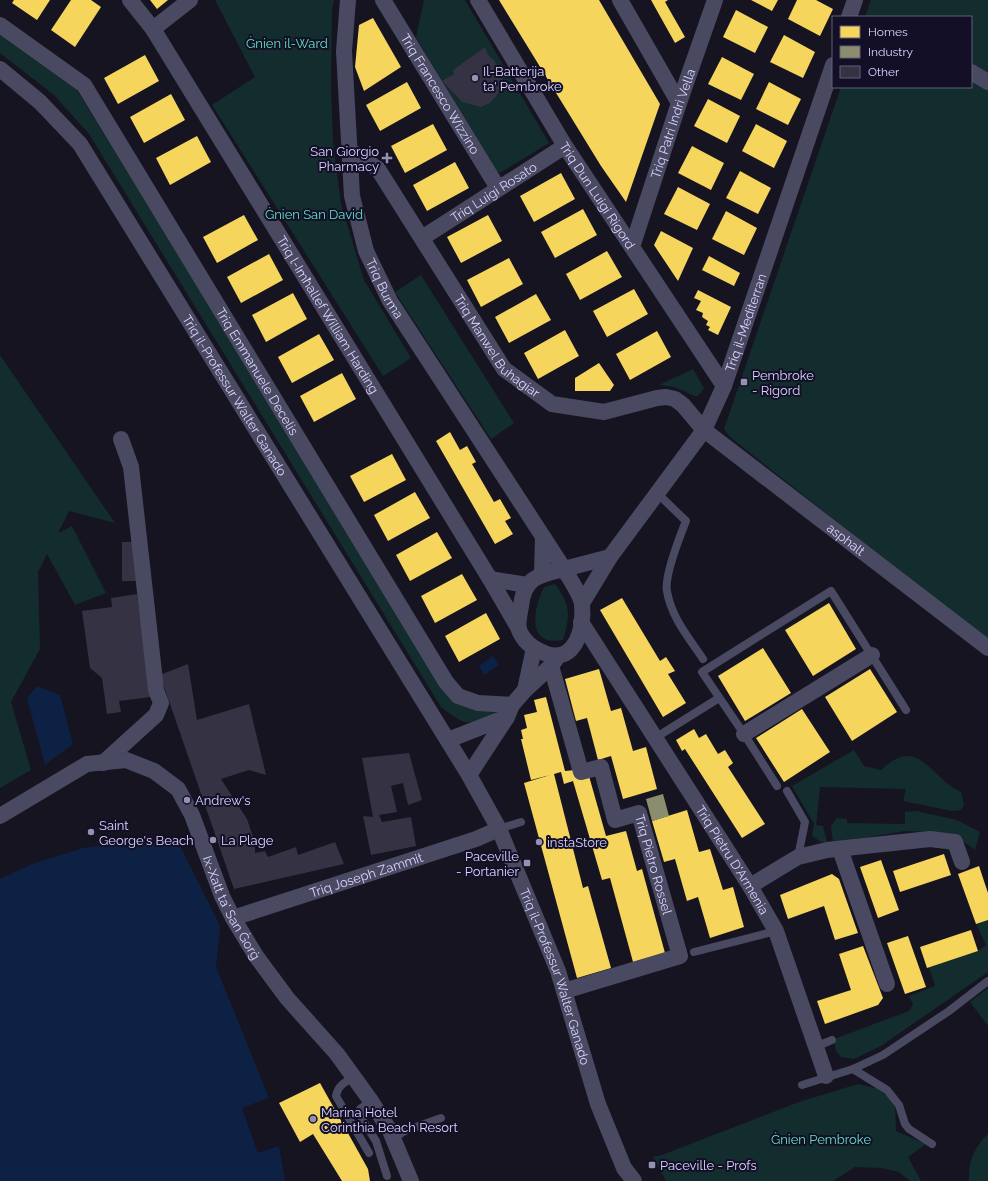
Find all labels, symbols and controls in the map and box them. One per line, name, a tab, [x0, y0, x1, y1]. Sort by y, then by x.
legend	[832, 16, 972, 88]
text: Homes	[868, 25, 908, 39]
street label: Triq Francesco Wizzino	[398, 31, 483, 157]
park label: Ġnien il-Ward	[246, 35, 328, 51]
text: Industry	[868, 45, 914, 59]
place label: Il-Batterija ta' Pembroke	[483, 64, 562, 94]
text: Other	[868, 65, 900, 79]
street label: Triq Patri Indrì Vella	[648, 67, 698, 180]
marker: Il-Batterija ta' Pembroke	[470, 73, 480, 83]
street label: Triq Dun Luigi Rigord	[556, 139, 638, 252]
place label: San Giorgio Pharmacy	[310, 144, 379, 174]
marker: San Giorgio Pharmacy	[382, 153, 392, 163]
street label: Triq Luigi Rosato	[448, 159, 540, 226]
park label: Ġnien San David	[265, 206, 363, 222]
street label: Triq l-Imħallef William Harding	[274, 233, 382, 396]
street label: Triq Burma	[363, 256, 406, 321]
street label: Triq il-Mediterran	[722, 272, 770, 374]
street label: Triq Manwel Buhagiar	[451, 292, 543, 401]
street label: Triq Emmanuele Decelis	[213, 305, 301, 438]
street label: Triq il-Professur Walter Ganado	[179, 312, 290, 479]
place label: Pembroke - Rigord	[752, 368, 814, 398]
marker: Pembroke - Rigord	[739, 377, 749, 387]
street label: asphalt	[824, 520, 868, 559]
place label: Andrew's	[195, 793, 251, 808]
marker: Andrew's	[182, 795, 192, 805]
street label: Triq Pietru D'Armenia	[692, 803, 772, 917]
street label: Triq Pietro Rossel	[632, 813, 675, 917]
place label: Saint George's Beach	[99, 818, 194, 848]
marker: Saint George's Beach	[86, 827, 96, 837]
place label: La Plage	[221, 833, 274, 848]
marker: La Plage	[208, 835, 218, 845]
place label: instaStore	[547, 835, 607, 850]
marker: instaStore	[534, 837, 544, 847]
place label: Paceville - Portanier	[456, 849, 519, 879]
street label: Triq Joseph Zammit	[308, 850, 426, 901]
street label: Ix-Xatt ta' San Ġorġ	[200, 854, 263, 962]
marker: Paceville - Portanier	[522, 858, 532, 868]
street label: Triq il-Professur Walter Ganado	[517, 886, 593, 1067]
place label: Marina Hotel Corinthia Beach Resort	[321, 1105, 459, 1135]
marker: Marina Hotel Corinthia Beach Resort	[308, 1114, 318, 1124]
park label: Ġnien Pembroke	[771, 1131, 871, 1147]
place label: Paceville - Profs	[660, 1158, 757, 1173]
marker: Paceville - Profs	[647, 1160, 657, 1170]

